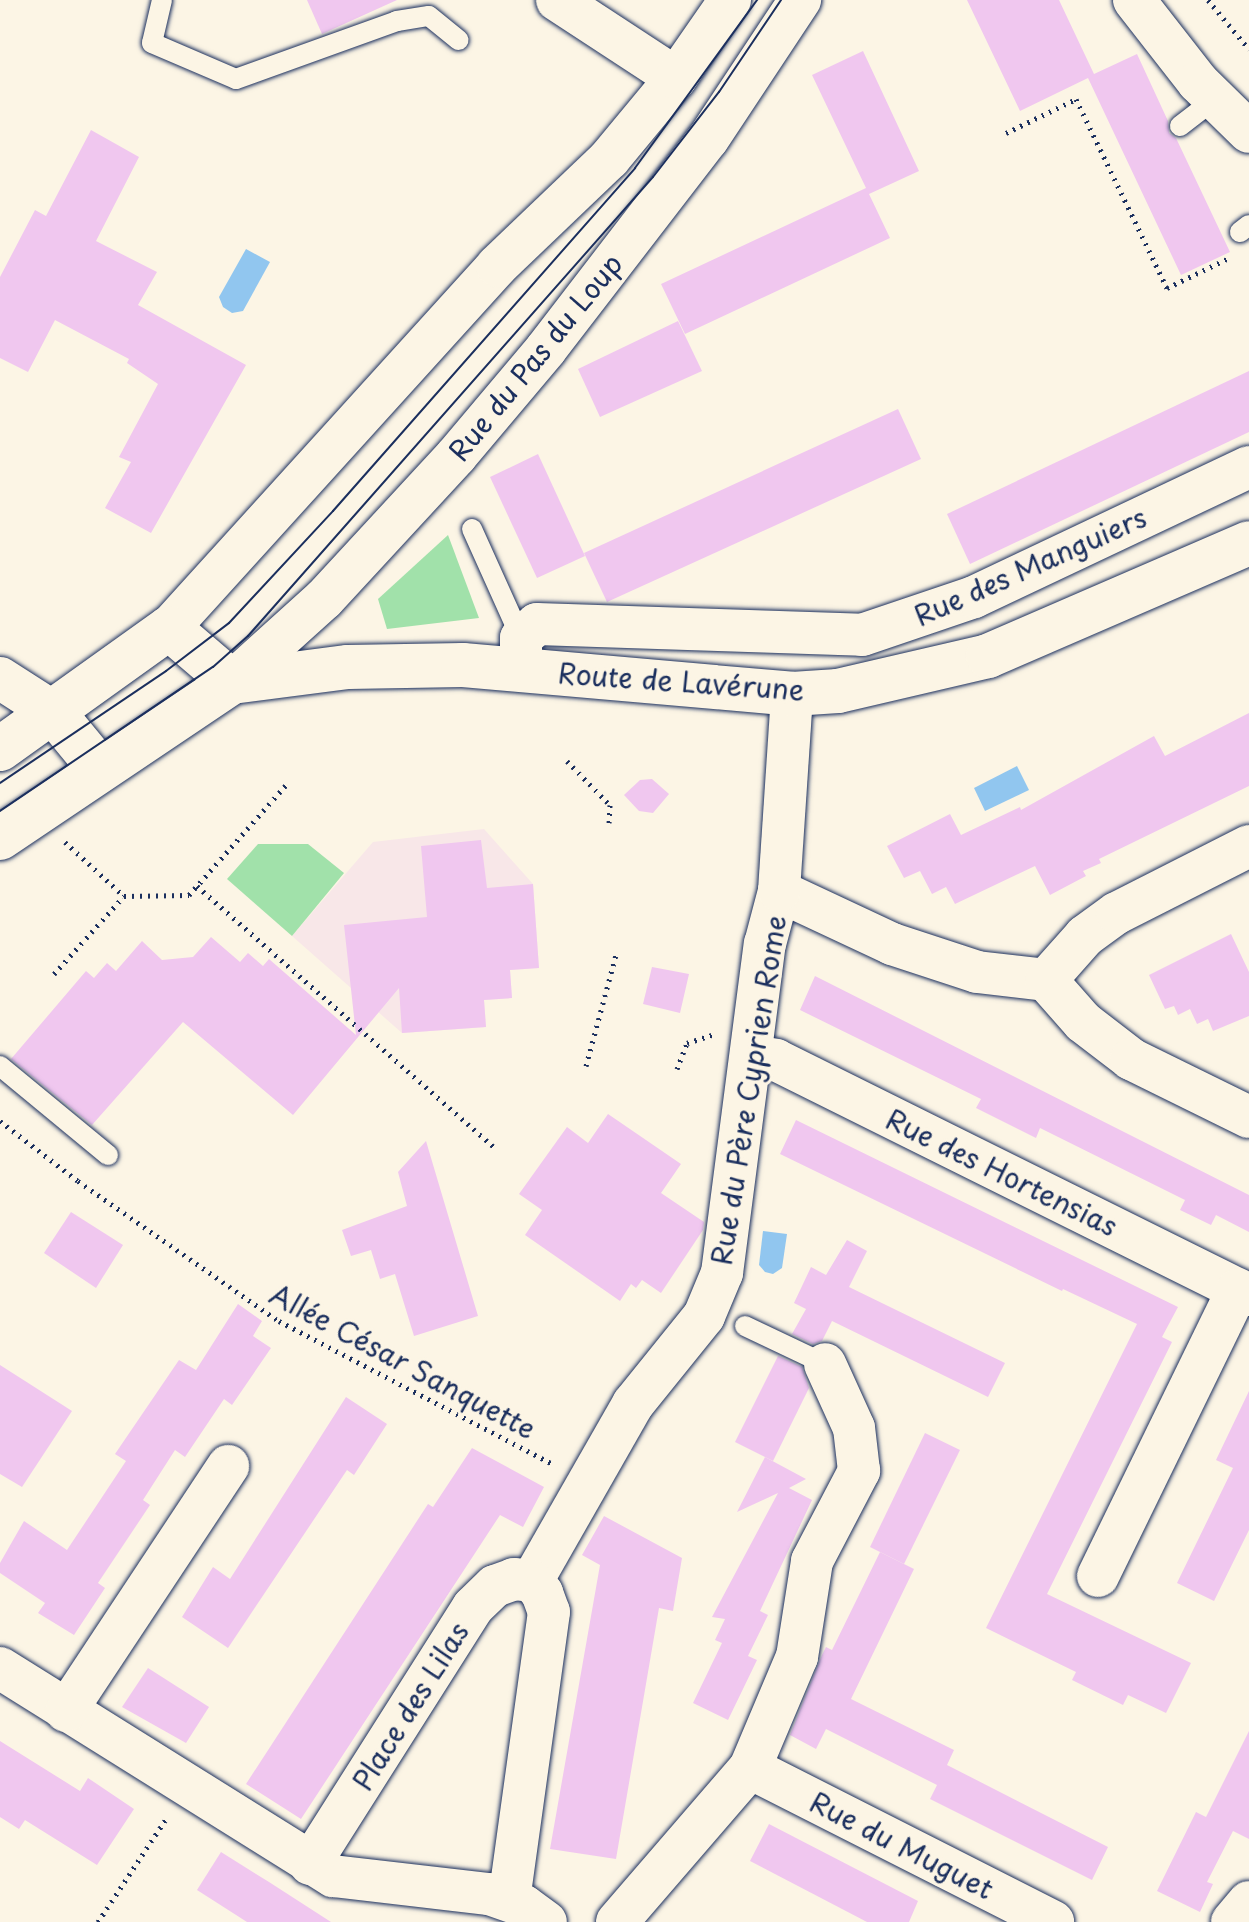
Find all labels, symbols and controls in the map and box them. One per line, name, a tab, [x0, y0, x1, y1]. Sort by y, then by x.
street label: Rue du Pas du Loup	[439, 244, 631, 470]
street label: Rue des Manguiers	[906, 499, 1154, 633]
street label: Route de Lavérune	[556, 656, 806, 706]
street label: Rue du Père Cyprien Rome	[703, 910, 793, 1270]
street label: Rue des Hortensias	[879, 1100, 1125, 1244]
street label: Allée César Sanquette	[262, 1276, 544, 1446]
street label: Place des Lilas	[344, 1615, 476, 1797]
street label: Rue du Muguet	[803, 1784, 1001, 1906]

